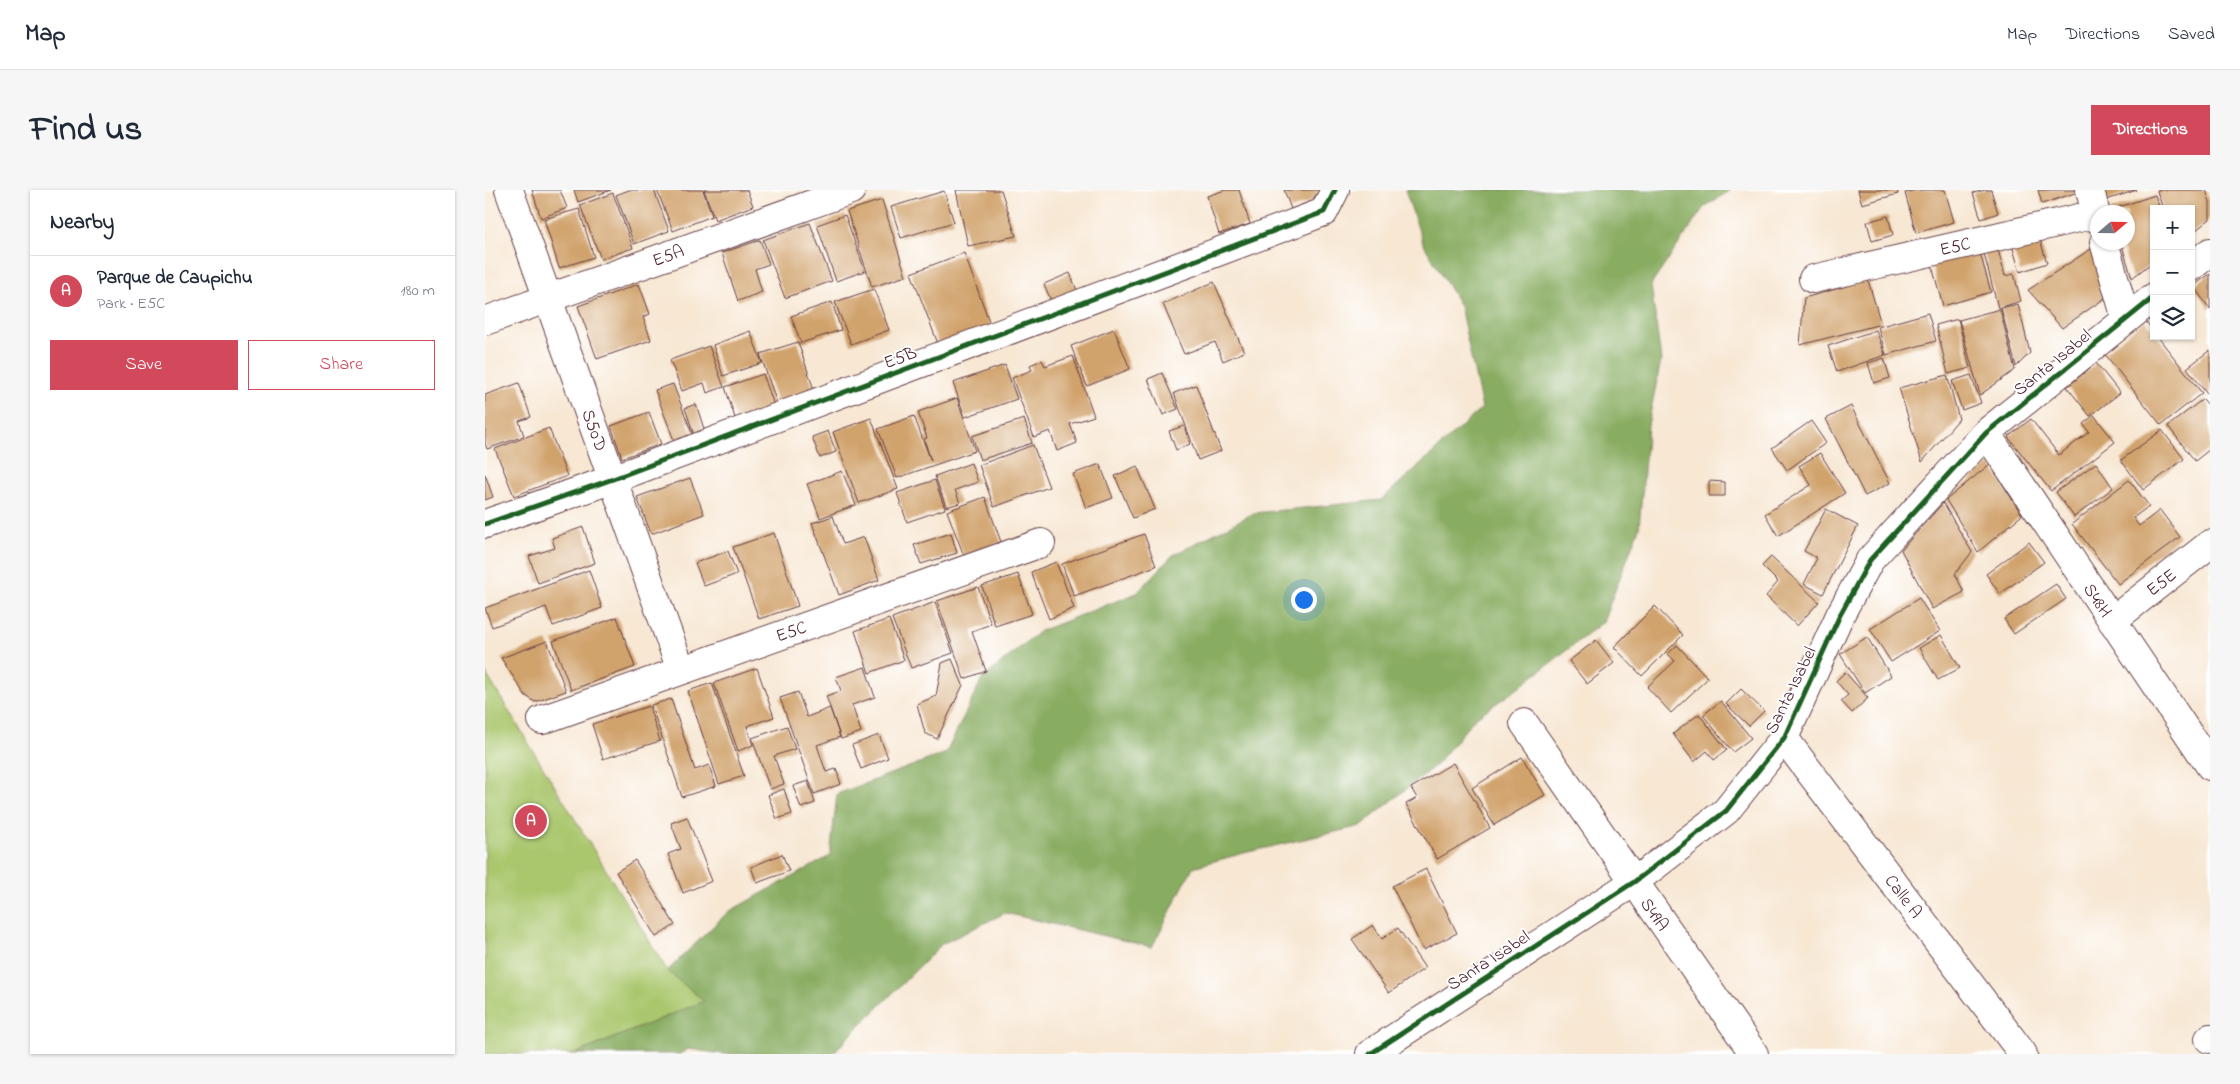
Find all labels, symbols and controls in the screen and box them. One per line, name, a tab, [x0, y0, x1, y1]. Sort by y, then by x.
text: Map	[25, 17, 66, 52]
text: Map	[2007, 22, 2037, 48]
text: Directions	[2065, 22, 2140, 48]
text: Saved	[2168, 22, 2215, 48]
text: Find us	[30, 105, 142, 156]
button: Directions	[2091, 105, 2210, 155]
north arrow	[2090, 205, 2135, 250]
map controls	[2150, 205, 2195, 340]
button: +	[2150, 205, 2195, 250]
text: Nearby	[50, 208, 114, 238]
street label: E5C	[1937, 232, 1974, 264]
street label: E5A	[649, 239, 688, 275]
button: −	[2150, 250, 2195, 295]
text: Parque de Caupichu	[97, 265, 252, 292]
text: A	[61, 279, 71, 303]
text: 180 m	[401, 279, 435, 303]
text: Park · E5C	[97, 292, 165, 316]
button: layers	[2150, 295, 2195, 340]
street label: Santa Isabel	[2009, 324, 2098, 403]
button: Save	[50, 340, 238, 390]
button: Share	[248, 340, 435, 390]
street label: E5B	[881, 341, 921, 377]
street label: S50D	[574, 406, 613, 455]
street label: E5E	[2142, 563, 2183, 604]
street label: S48H	[2075, 579, 2117, 623]
your location	[1291, 587, 1317, 613]
street label: E5C	[773, 616, 811, 650]
street label: Santa Isabel	[1759, 643, 1824, 739]
pin: A	[515, 802, 547, 840]
street label: Calle A	[1877, 870, 1928, 925]
street label: S49A	[1633, 893, 1674, 937]
street label: Santa Isabel	[1443, 925, 1536, 998]

